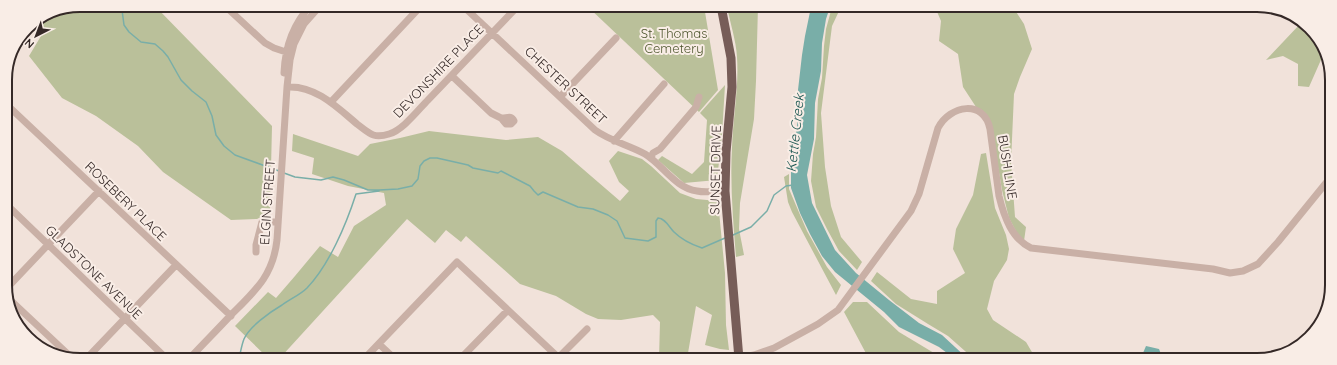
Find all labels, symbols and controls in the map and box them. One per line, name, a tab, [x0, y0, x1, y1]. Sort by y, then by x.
north arrow	[16, 16, 56, 56]
street label: DEVONSHIRE PLACE	[389, 21, 487, 121]
park label: St. Thomas Cemetery	[641, 25, 707, 56]
text: N	[22, 36, 37, 51]
street label: CHESTER STREET	[522, 43, 611, 127]
water label: Kettle Creek	[782, 91, 808, 173]
street label: SUNSET DRIVE	[706, 125, 724, 215]
street label: BUSH LINE	[995, 134, 1021, 200]
street label: ROSEBERY PLACE	[82, 158, 170, 244]
street label: ELGIN STREET	[256, 158, 278, 245]
street label: GLADSTONE AVENUE	[42, 222, 146, 322]

